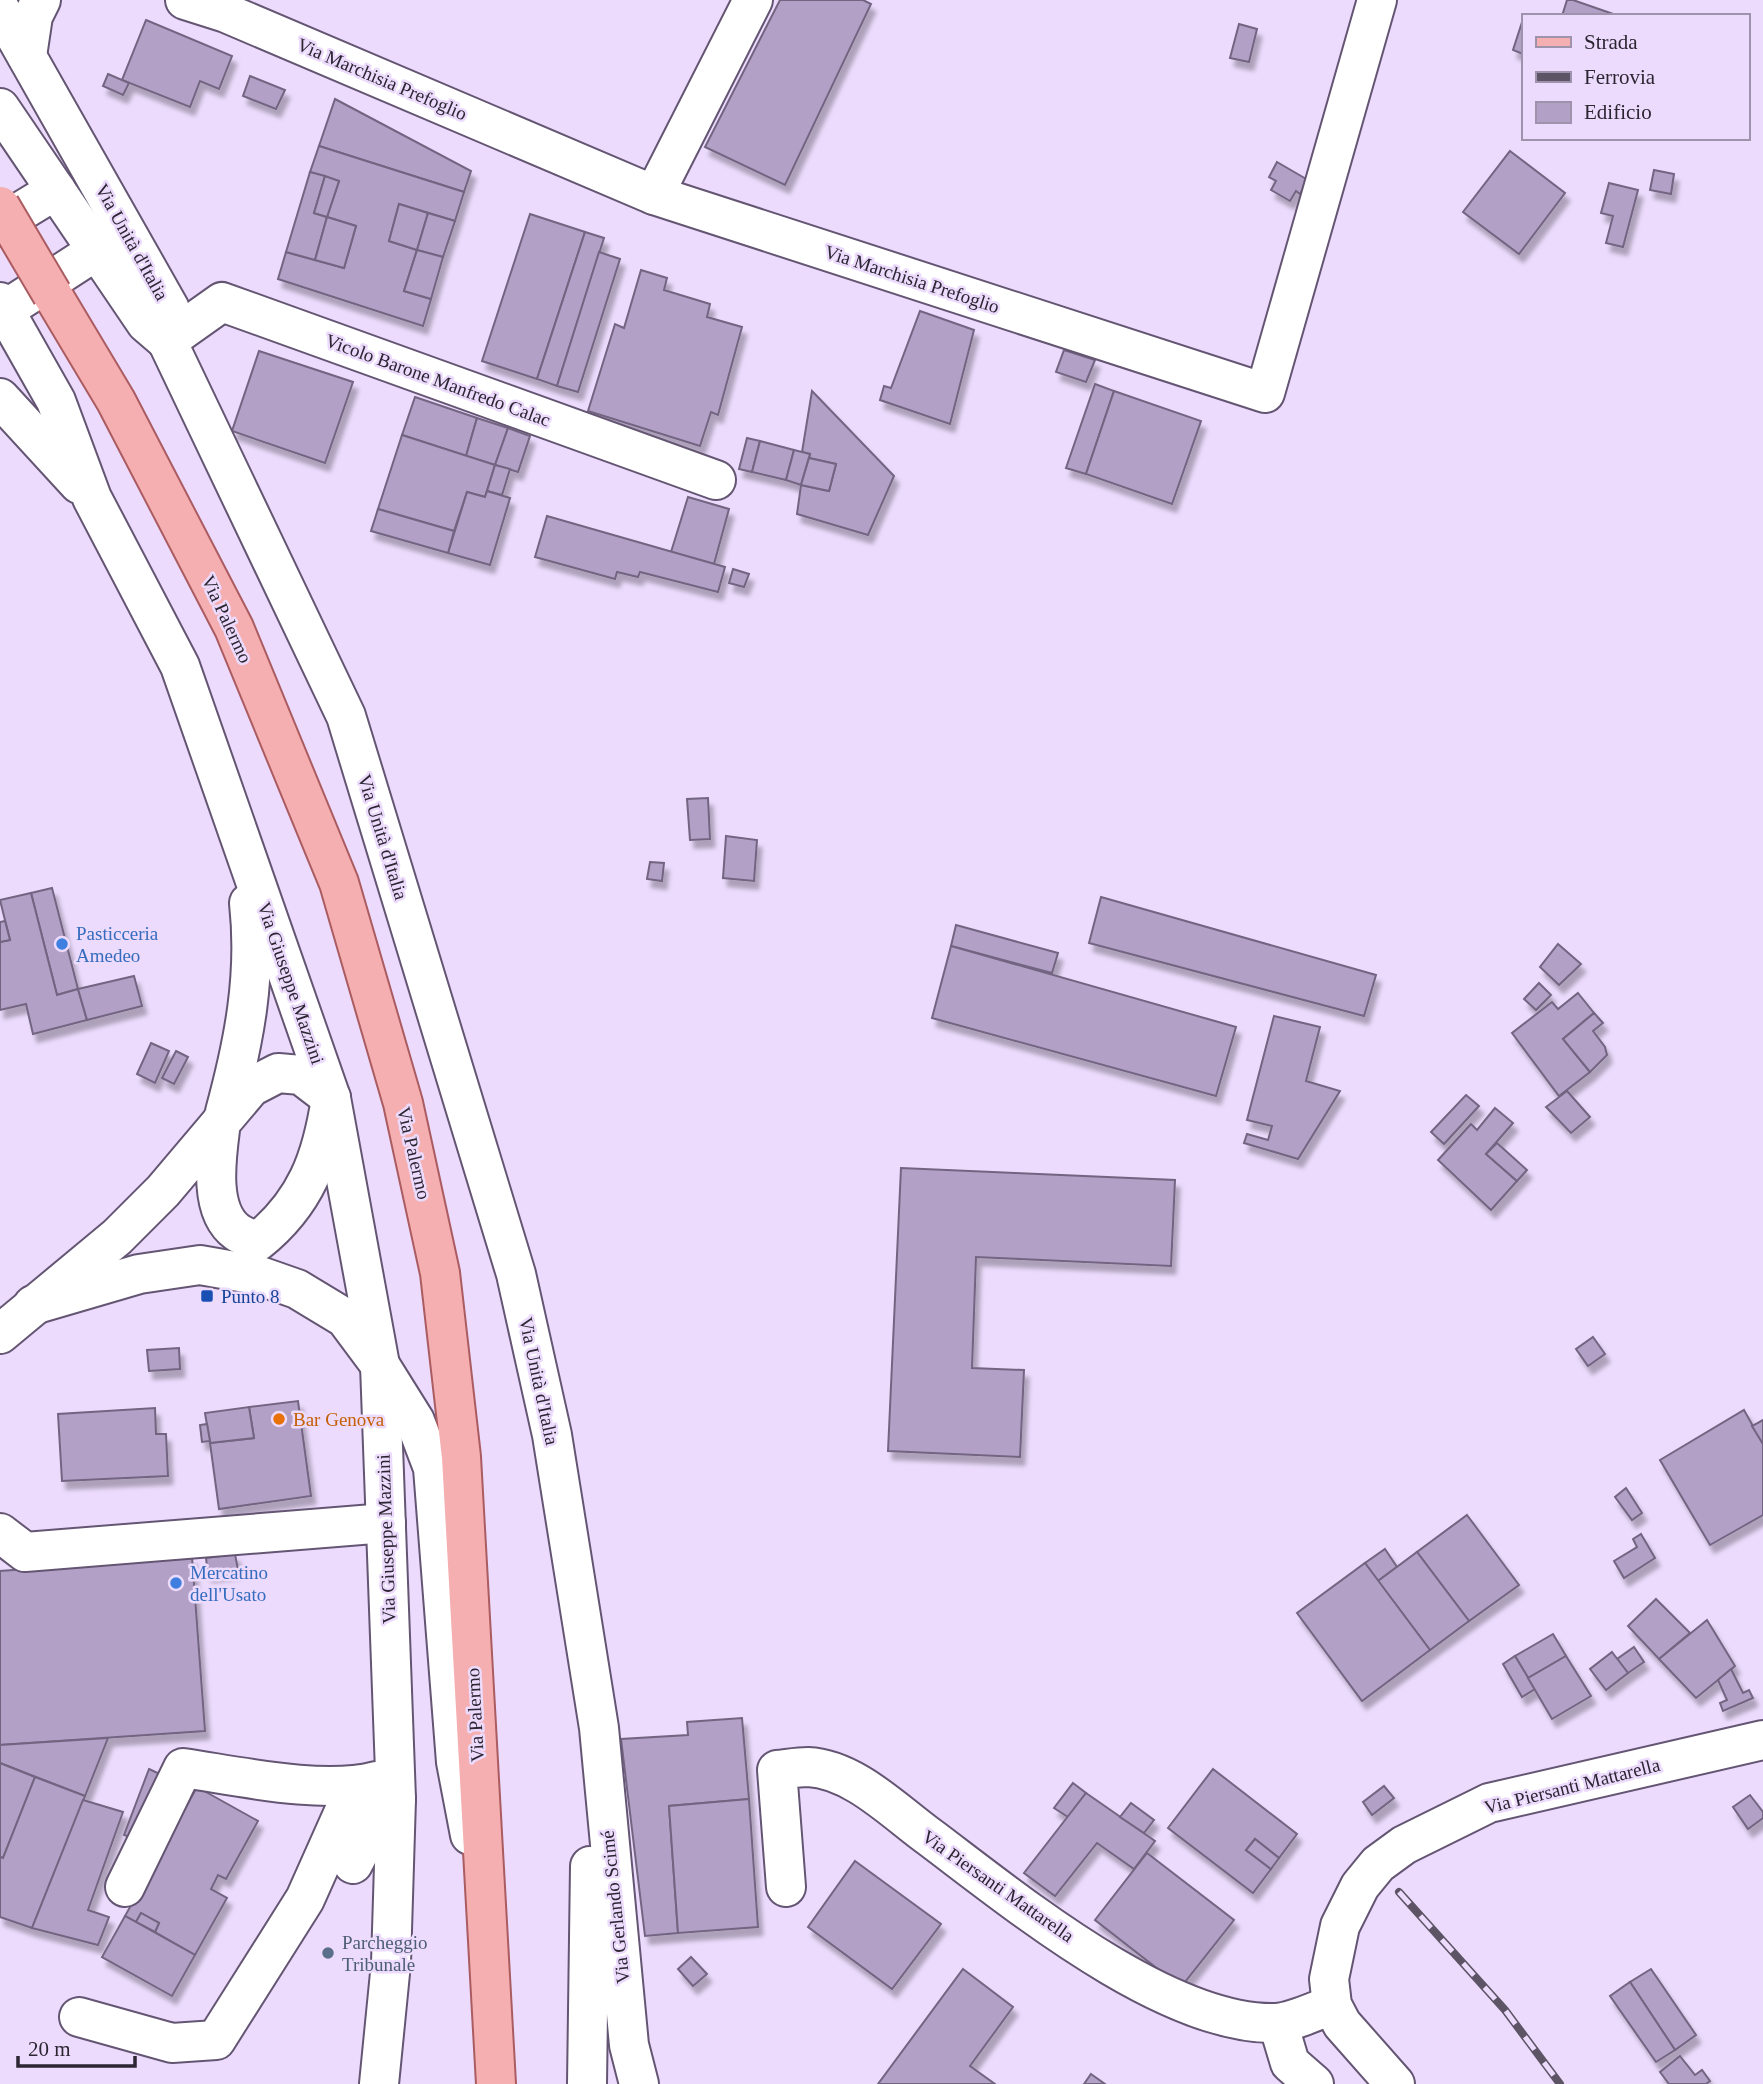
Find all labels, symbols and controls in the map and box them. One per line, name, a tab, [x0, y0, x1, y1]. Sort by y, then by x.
legend	[1522, 14, 1749, 140]
text: Strada	[1584, 30, 1638, 54]
street label: Via Marchisia Prefoglio	[294, 34, 470, 124]
text: Ferrovia	[1584, 65, 1656, 89]
text: Edificio	[1584, 100, 1652, 124]
street label: Via Unità d'Italia	[91, 180, 173, 304]
street label: Via Marchisia Prefoglio	[822, 241, 1002, 317]
street label: Vicolo Barone Manfredo Calac	[323, 329, 553, 431]
street label: Via Palermo	[198, 572, 256, 666]
street label: Via Unità d'Italia	[354, 772, 412, 903]
street label: Via Giuseppe Mazzini	[253, 899, 329, 1067]
place label: Pasticceria Amedeo	[76, 923, 159, 966]
marker: Pasticceria Amedeo	[54, 936, 70, 952]
street label: Via Palermo	[393, 1105, 435, 1201]
place label: Punto 8	[221, 1286, 280, 1307]
marker: Punto 8	[199, 1288, 215, 1304]
street label: Via Unità d'Italia	[515, 1315, 563, 1447]
place label: Bar Genova	[293, 1409, 385, 1430]
marker: Bar Genova	[271, 1411, 287, 1427]
street label: Via Giuseppe Mazzini	[373, 1454, 399, 1624]
place label: Mercatino dell'Usato	[190, 1562, 268, 1605]
marker: Mercatino dell'Usato	[168, 1575, 184, 1591]
street label: Via Palermo	[462, 1667, 488, 1763]
street label: Via Piersanti Mattarella	[1482, 1754, 1663, 1818]
street label: Via Piersanti Mattarella	[918, 1826, 1078, 1947]
street label: Via Gerlando Scimé	[597, 1829, 633, 1985]
place label: Parcheggio Tribunale	[342, 1932, 427, 1975]
marker: Parcheggio Tribunale	[320, 1945, 336, 1961]
scale bar	[18, 2024, 135, 2068]
text: 20 m	[28, 2037, 71, 2061]

